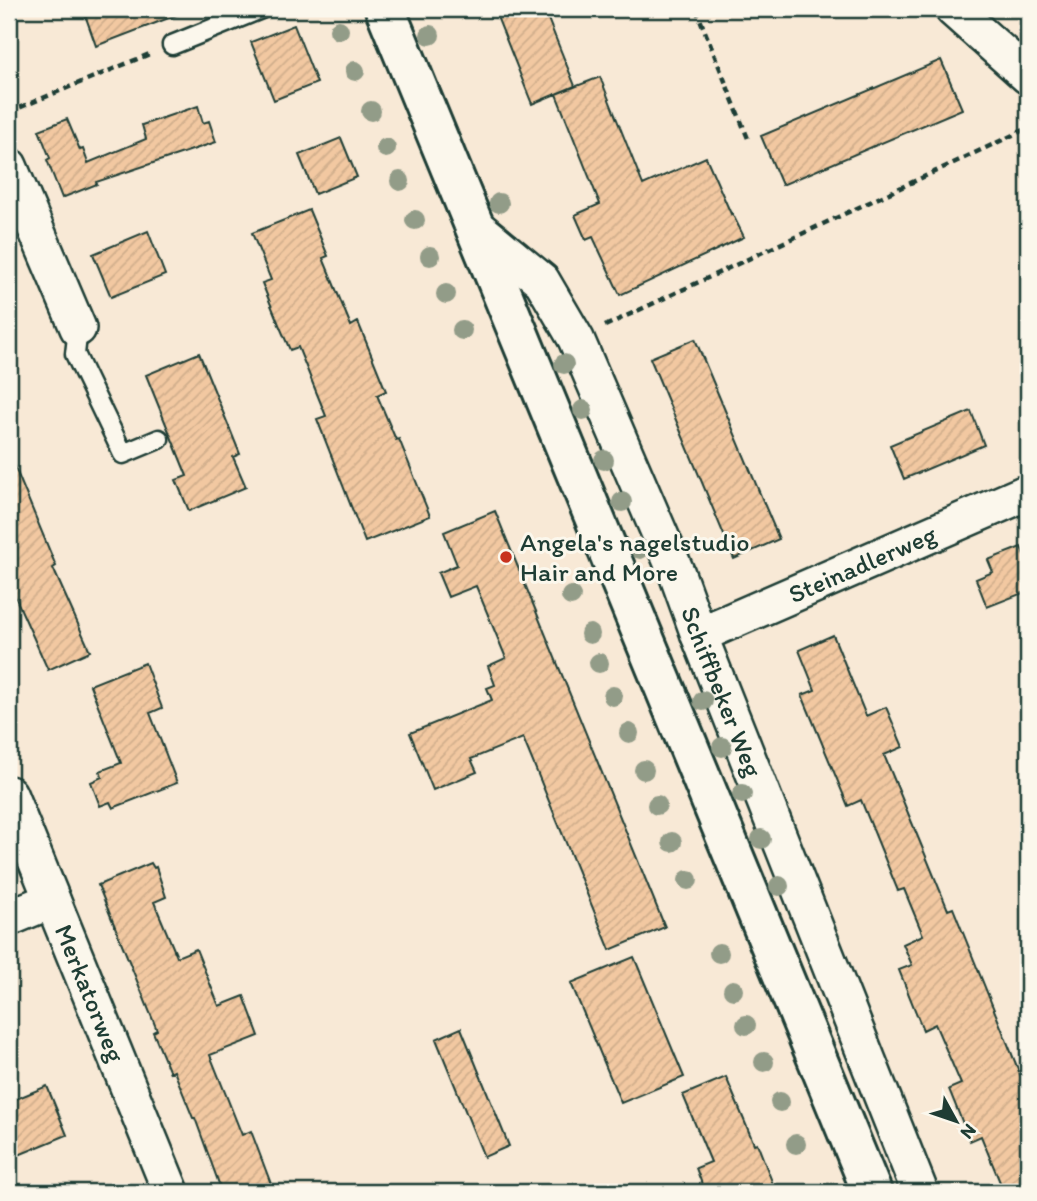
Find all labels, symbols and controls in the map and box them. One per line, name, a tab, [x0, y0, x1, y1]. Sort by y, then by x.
street label: Steinadlerweg	[783, 518, 942, 610]
place label: Angela's nagelstudio Hair and More	[520, 526, 750, 588]
marker: Angela's nagelstudio Hair and More	[498, 549, 514, 565]
street label: Schiffbeker Weg	[674, 602, 770, 782]
street label: Merkatorweg	[48, 919, 133, 1067]
north arrow	[922, 1086, 992, 1156]
text: N	[956, 1119, 982, 1144]

